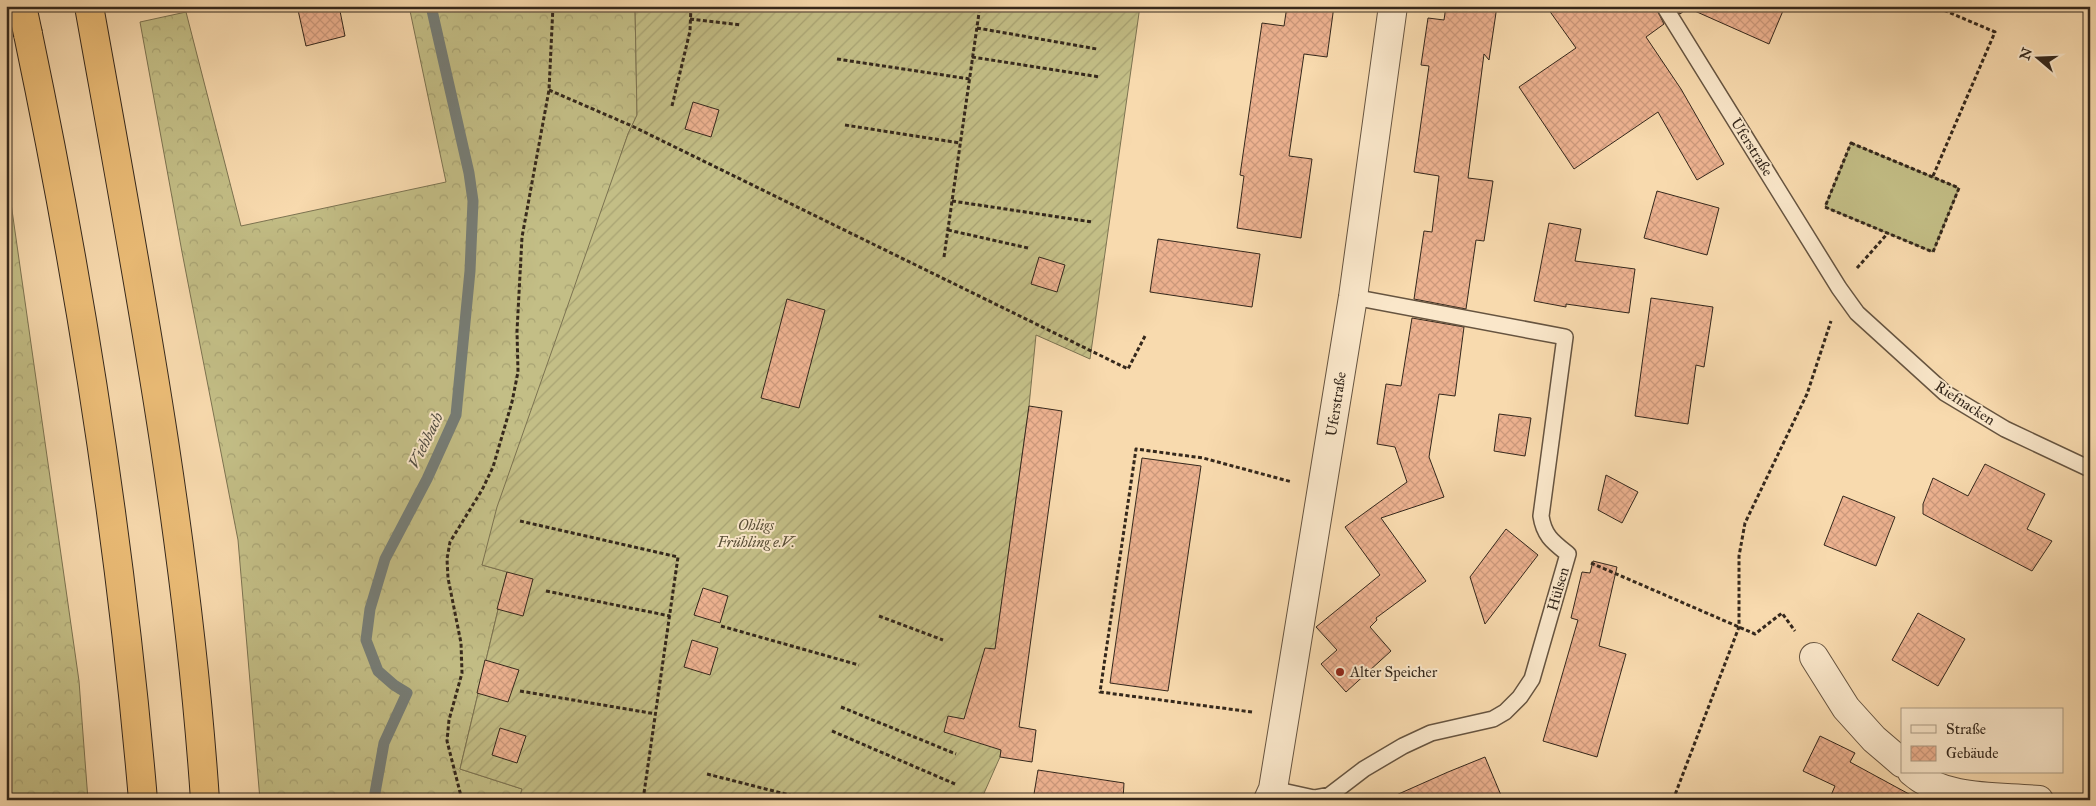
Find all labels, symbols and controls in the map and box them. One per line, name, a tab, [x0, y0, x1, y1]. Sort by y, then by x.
north arrow	[2014, 32, 2064, 82]
text: N	[2016, 45, 2036, 62]
street label: Uferstraße	[1727, 115, 1777, 179]
street label: Uferstraße	[1322, 370, 1350, 438]
street label: Riefnacken	[1932, 377, 1998, 429]
water label: Viehbach	[404, 409, 447, 471]
park label: Ohligs Frühling e.V.	[716, 516, 796, 551]
street label: Hülsen	[1543, 565, 1573, 613]
place label: Alter Speicher	[1349, 663, 1438, 681]
marker: Alter Speicher	[1334, 666, 1346, 678]
legend	[1901, 708, 2064, 774]
text: Straße	[1946, 720, 1986, 738]
text: Gebäude	[1946, 744, 1999, 762]

